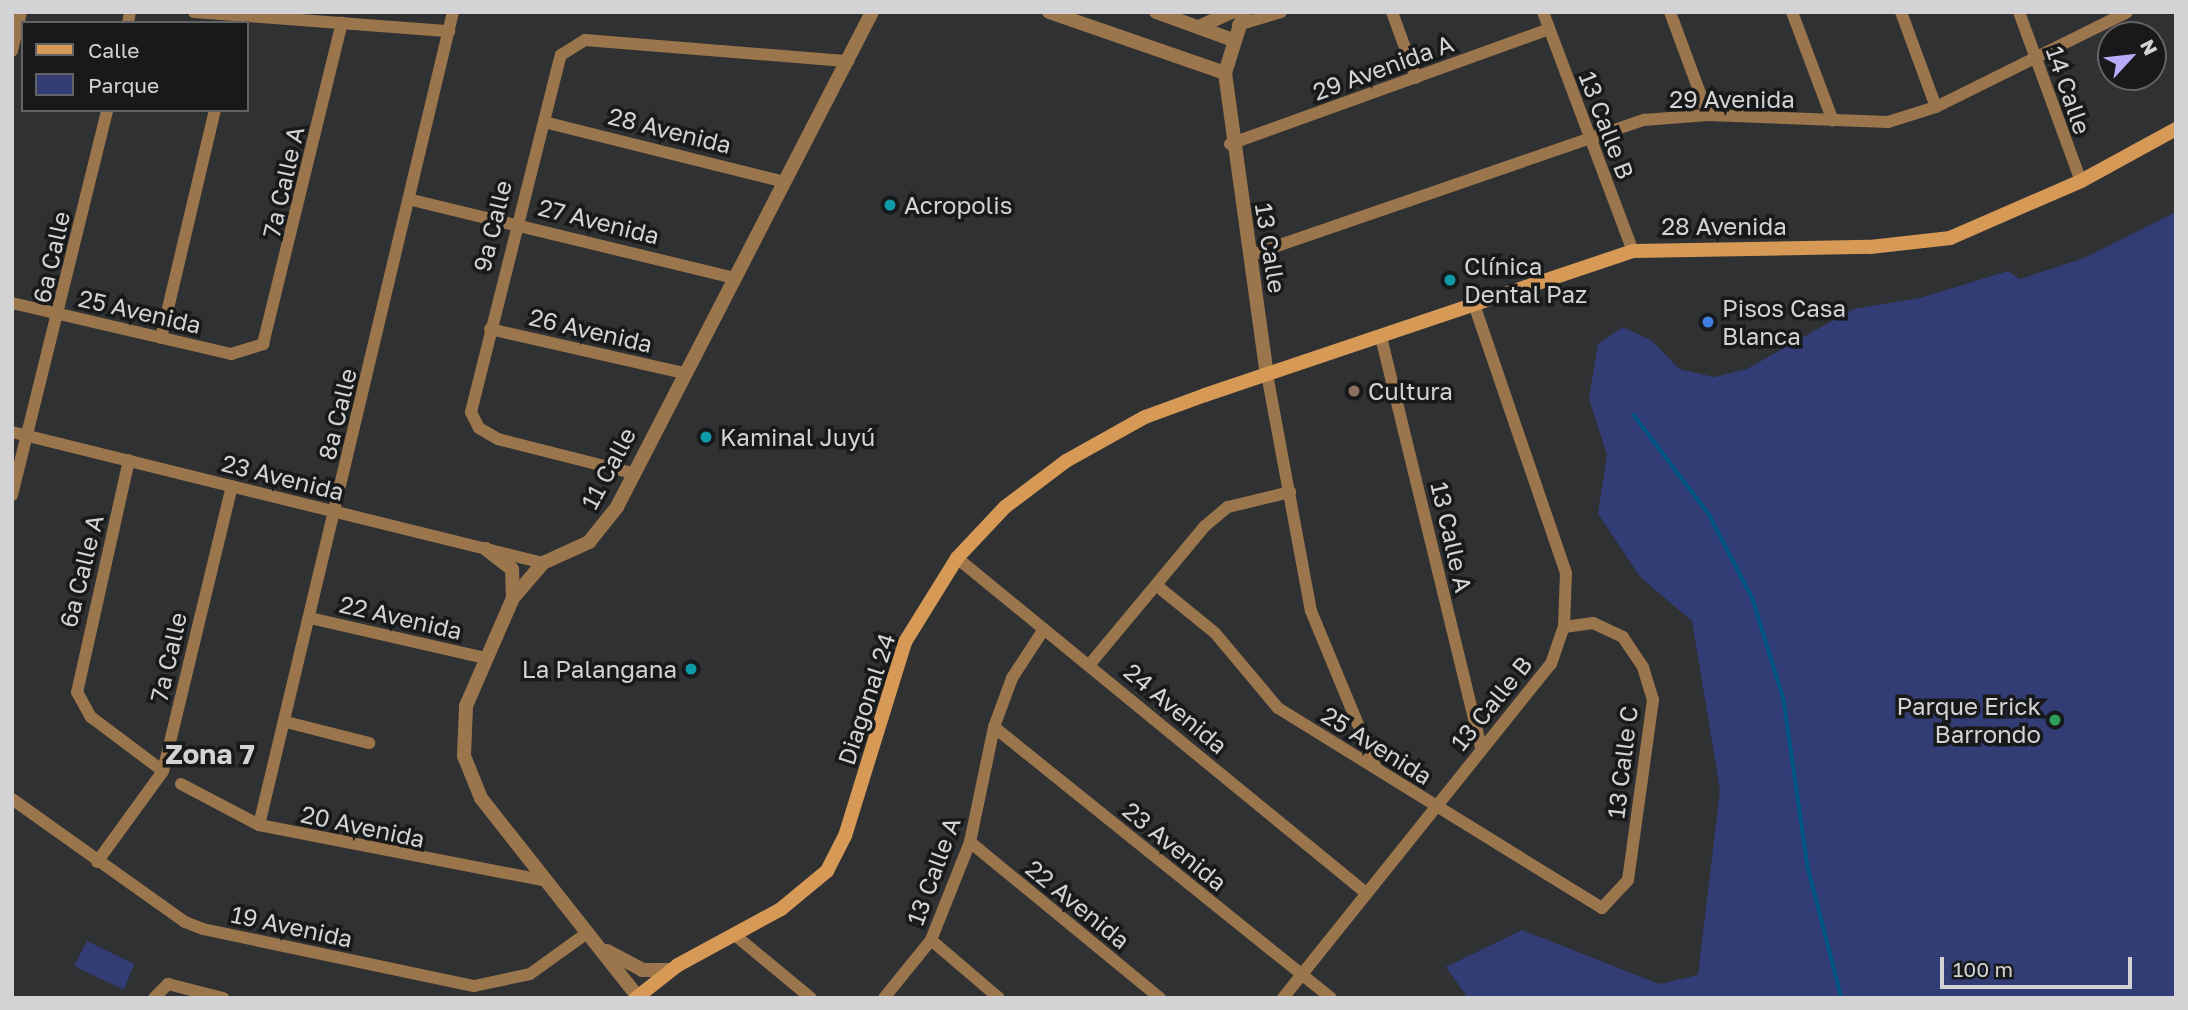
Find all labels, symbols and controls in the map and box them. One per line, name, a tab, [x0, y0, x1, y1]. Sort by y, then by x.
legend	[21, 21, 248, 112]
north arrow	[2097, 21, 2167, 91]
street label: 29 Avenida A	[1309, 28, 1457, 106]
text: N	[2136, 35, 2163, 59]
text: Calle	[88, 37, 140, 63]
street label: 14 Calle	[2041, 42, 2097, 138]
street label: 13 Calle B	[1573, 67, 1641, 183]
text: Parque	[88, 72, 159, 98]
street label: 29 Avenida	[1669, 85, 1795, 113]
street label: 28 Avenida	[606, 101, 734, 159]
street label: 7a Calle A	[256, 124, 310, 240]
street label: 9a Calle	[467, 177, 517, 275]
place label: Acropolis	[904, 191, 1012, 219]
street label: 27 Avenida	[536, 192, 662, 250]
marker: Acropolis	[882, 197, 898, 213]
street label: 13 Calle	[1250, 201, 1292, 295]
street label: 6a Calle	[27, 208, 75, 306]
street label: 28 Avenida	[1661, 212, 1787, 240]
place label: Clínica Dental Paz	[1464, 252, 1587, 308]
marker: Clínica Dental Paz	[1442, 272, 1458, 288]
street label: 25 Avenida	[76, 283, 204, 339]
place label: Pisos Casa Blanca	[1722, 294, 1846, 350]
street label: 26 Avenida	[527, 302, 655, 358]
marker: Pisos Casa Blanca	[1700, 314, 1716, 330]
street label: 8a Calle	[312, 365, 362, 463]
place label: Cultura	[1368, 377, 1453, 405]
marker: Cultura	[1346, 383, 1362, 399]
street label: 11 Calle	[575, 422, 641, 514]
place label: Kaminal Juyú	[720, 423, 875, 451]
marker: Kaminal Juyú	[698, 429, 714, 445]
street label: 23 Avenida	[219, 448, 347, 506]
street label: 13 Calle A	[1425, 479, 1479, 595]
street label: 6a Calle A	[53, 512, 109, 630]
street label: 22 Avenida	[337, 589, 465, 645]
street label: 7a Calle	[144, 609, 192, 705]
street label: Diagonal 24	[831, 630, 901, 768]
street label: 13 Calle B	[1444, 650, 1538, 756]
place label: La Palangana	[522, 655, 677, 683]
street label: 24 Avenida	[1119, 657, 1233, 759]
marker: La Palangana	[683, 661, 699, 677]
place label: Parque Erick Barrondo	[1897, 692, 2041, 748]
street label: 25 Avenida	[1316, 700, 1438, 790]
street label: 13 Calle C	[1601, 704, 1643, 820]
marker: Parque Erick Barrondo	[2047, 712, 2063, 728]
district label: Zona 7	[165, 737, 255, 771]
street label: 23 Avenida	[1117, 795, 1233, 897]
street label: 20 Avenida	[298, 799, 428, 853]
street label: 13 Calle A	[900, 813, 966, 929]
street label: 22 Avenida	[1020, 854, 1136, 954]
street label: 19 Avenida	[229, 899, 355, 953]
scale bar	[1943, 944, 2136, 988]
text: 100 m	[1953, 956, 2013, 982]

